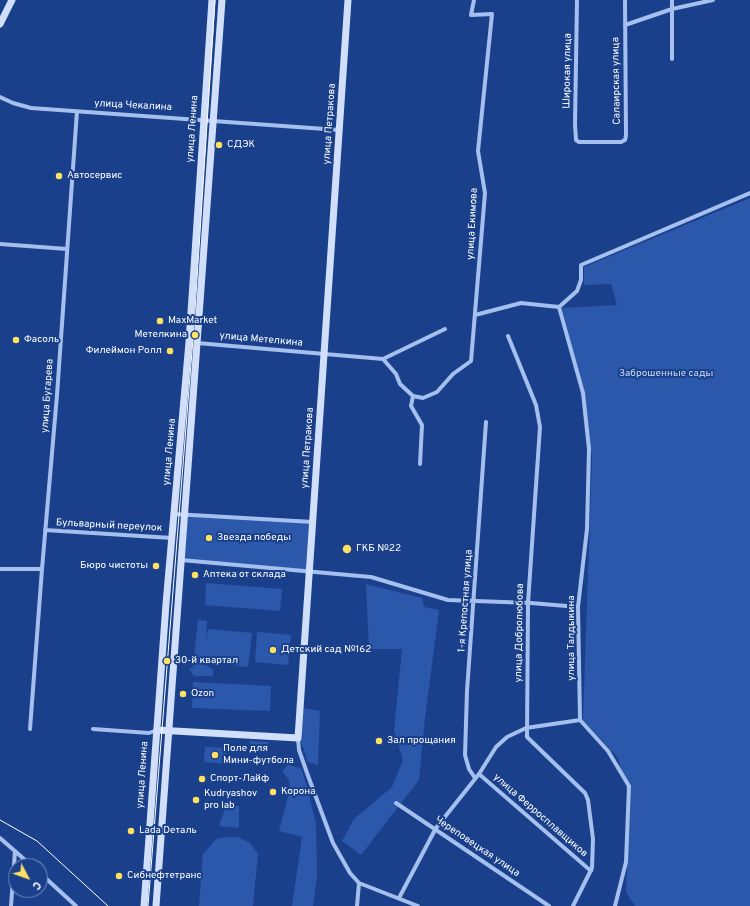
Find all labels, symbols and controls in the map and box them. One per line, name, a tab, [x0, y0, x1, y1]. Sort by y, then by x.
street label: Широкая улица	[561, 33, 575, 109]
street label: Салаирская улица	[610, 37, 624, 125]
street label: улица Петракова	[321, 83, 339, 165]
street label: улица Ленина	[185, 95, 201, 163]
street label: улица Чекалина	[94, 98, 172, 114]
place label: СДЭК	[227, 139, 255, 151]
marker: СДЭК	[214, 140, 224, 150]
place label: Автосервис	[67, 170, 122, 182]
marker: Автосервис	[54, 171, 64, 181]
street label: улица Екимова	[465, 188, 481, 260]
place label: MaxMarket	[168, 315, 217, 327]
marker: MaxMarket	[155, 316, 165, 326]
place label: Метелкина	[134, 329, 187, 341]
marker: Метелкина	[190, 330, 200, 340]
street label: улица Метелкина	[219, 330, 303, 350]
place label: Фасоль	[24, 334, 59, 346]
marker: Фасоль	[11, 335, 21, 345]
place label: Филеймон Ролл	[86, 345, 162, 357]
marker: Филеймон Ролл	[165, 346, 175, 356]
street label: улица Бугарева	[39, 358, 57, 434]
park label: Заброшенные сады	[619, 368, 713, 380]
street label: улица Петракова	[299, 407, 317, 489]
street label: улица Ленина	[161, 418, 179, 486]
street label: Бульварный переулок	[55, 517, 163, 535]
place label: Звезда победы	[217, 532, 291, 544]
marker: Звезда победы	[204, 533, 214, 543]
marker: ГКБ №22	[341, 543, 353, 555]
place label: ГКБ №22	[356, 543, 401, 555]
street label: 1-я Крепостная улица	[456, 549, 476, 653]
place label: Бюро чистоты	[80, 560, 148, 572]
marker: Бюро чистоты	[151, 561, 161, 571]
place label: Аптека от склада	[203, 569, 286, 581]
marker: Аптека от склада	[190, 570, 200, 580]
street label: улица Добролюбова	[513, 583, 527, 683]
street label: улица Талдыкина	[566, 595, 578, 681]
place label: Детский сад №162	[281, 644, 371, 656]
marker: Детский сад №162	[268, 645, 278, 655]
place label: 30-й квартал	[175, 655, 238, 667]
marker: 30-й квартал	[162, 656, 172, 666]
place label: Ozon	[191, 688, 214, 700]
marker: Ozon	[178, 689, 188, 699]
place label: Зал прощания	[387, 735, 456, 747]
marker: Зал прощания	[374, 736, 384, 746]
street label: улица Ленина	[135, 741, 151, 809]
place label: Поле для Мини-футбола	[223, 743, 294, 766]
marker: Поле для Мини-футбола	[210, 750, 220, 760]
street label: улица Ферросплавщиков	[490, 772, 590, 860]
place label: Спорт-Лайф	[210, 773, 269, 785]
marker: Спорт-Лайф	[197, 774, 207, 784]
place label: Корона	[281, 786, 316, 798]
marker: Корона	[268, 787, 278, 797]
place label: Kudryashov pro lab	[204, 788, 257, 812]
marker: Kudryashov pro lab	[191, 795, 201, 805]
street label: Череповецкая улица	[432, 814, 522, 880]
place label: Lada Dеталь	[139, 825, 197, 837]
marker: Lada Dеталь	[126, 826, 136, 836]
north arrow	[8, 858, 48, 898]
place label: Сибнефтетранс	[127, 870, 201, 882]
marker: Сибнефтетранс	[114, 871, 124, 881]
text: С	[29, 878, 44, 892]

